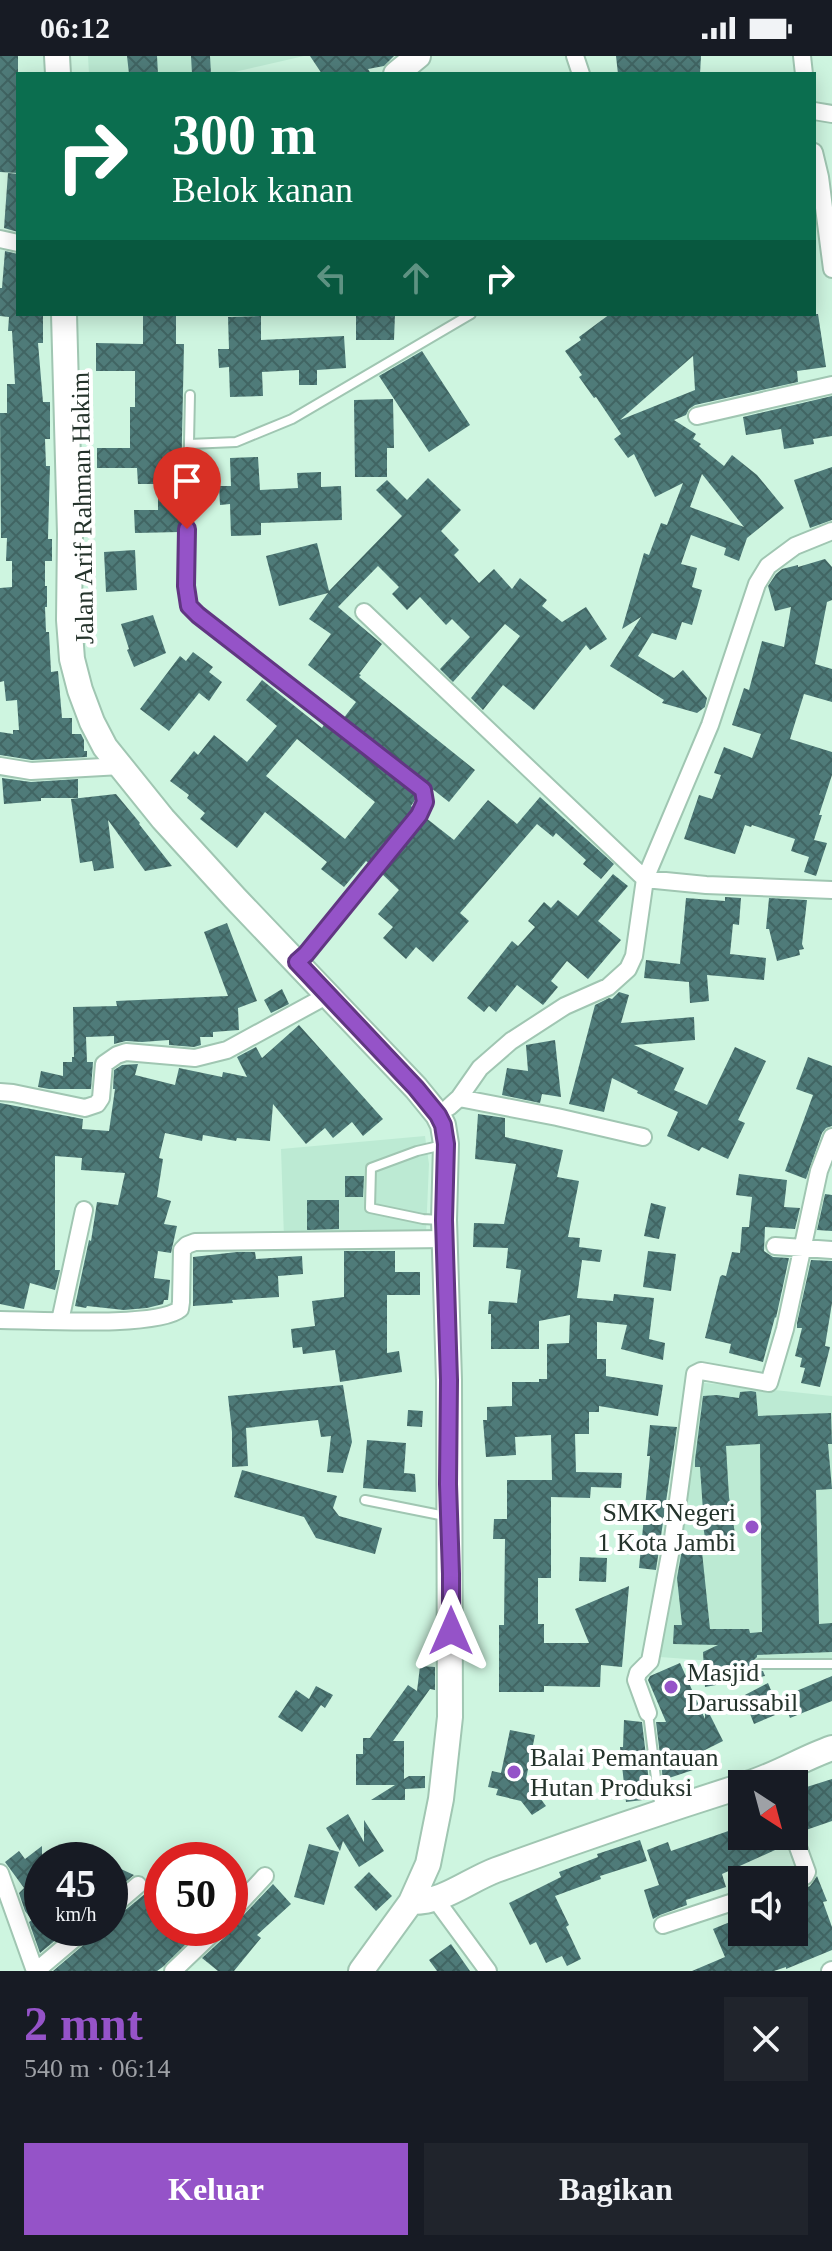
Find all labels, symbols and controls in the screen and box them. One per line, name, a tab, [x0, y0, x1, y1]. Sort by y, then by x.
text: 06:12	[40, 11, 110, 44]
icon: right	[40, 104, 144, 208]
text: 300 m	[172, 104, 317, 166]
text: Belok kanan	[172, 170, 353, 210]
icon: left	[310, 256, 354, 300]
icon: ahead	[394, 256, 438, 300]
icon: right	[478, 256, 522, 300]
street label: Jalan Arif Rahman Hakim	[66, 372, 99, 644]
pin	[153, 447, 221, 529]
icon: arrive	[165, 459, 209, 503]
place label: SMK Negeri 1 Kota Jambi	[597, 1498, 736, 1557]
marker: SMK Negeri 1 Kota Jambi	[743, 1518, 761, 1536]
position arrow	[409, 1589, 493, 1673]
place label: Masjid Darussabil	[687, 1658, 798, 1717]
marker: Masjid Darussabil	[662, 1678, 680, 1696]
place label: Balai Pemantauan Hutan Produksi	[530, 1743, 718, 1802]
marker: Balai Pemantauan Hutan Produksi	[505, 1763, 523, 1781]
north arrow	[728, 1770, 808, 1850]
map controls	[728, 1770, 808, 1946]
speed limit sign: 50	[144, 1842, 248, 1946]
text: 45	[56, 1861, 96, 1906]
button: sound	[728, 1866, 808, 1946]
text: km/h	[55, 1903, 97, 1925]
text: 2 mnt	[24, 1997, 143, 2050]
button: close	[724, 1997, 808, 2081]
text: 540 m · 06:14	[24, 2054, 171, 2083]
button: Keluar	[24, 2143, 408, 2235]
button: Bagikan	[424, 2143, 808, 2235]

